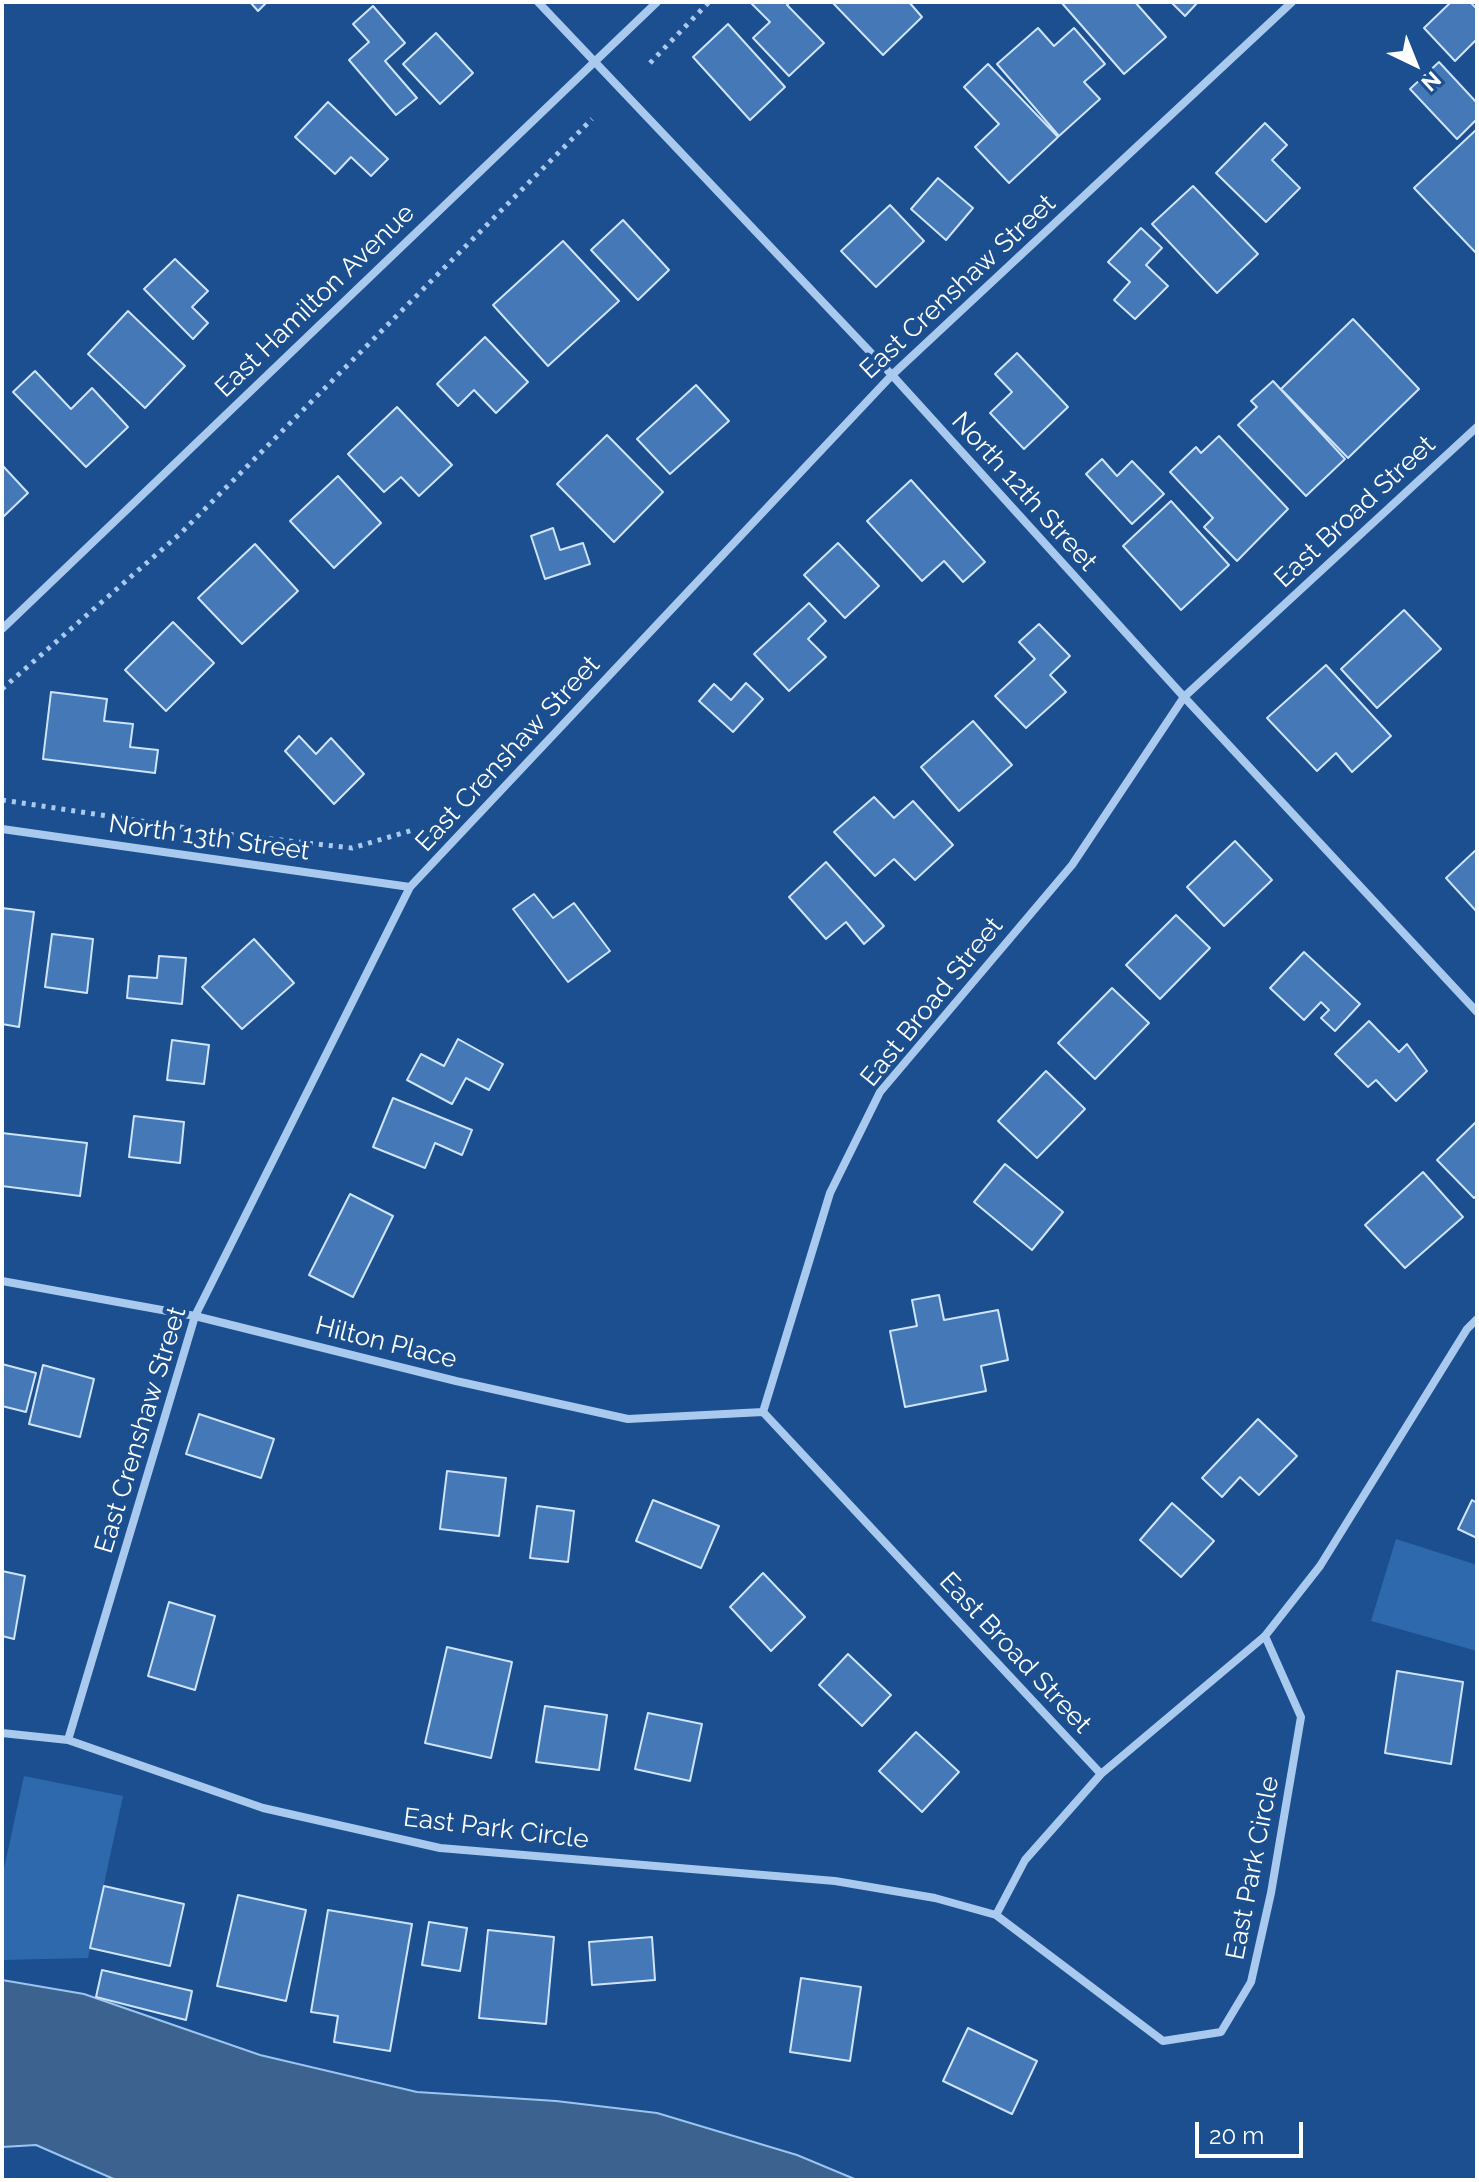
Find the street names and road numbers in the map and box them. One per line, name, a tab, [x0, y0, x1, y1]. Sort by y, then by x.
street label: East Crenshaw Street	[854, 188, 1062, 386]
street label: East Hamilton Avenue	[209, 198, 421, 404]
street label: North 12th Street	[945, 406, 1103, 578]
street label: East Broad Street	[1268, 430, 1442, 594]
street label: East Crenshaw Street	[409, 650, 607, 858]
street label: North 13th Street	[107, 808, 311, 868]
street label: East Broad Street	[854, 911, 1010, 1093]
street label: East Crenshaw Street	[89, 1303, 193, 1557]
street label: Hilton Place	[312, 1310, 460, 1376]
street label: East Broad Street	[933, 1566, 1097, 1740]
street label: East Park Circle	[1220, 1774, 1286, 1962]
street label: East Park Circle	[402, 1802, 590, 1856]

